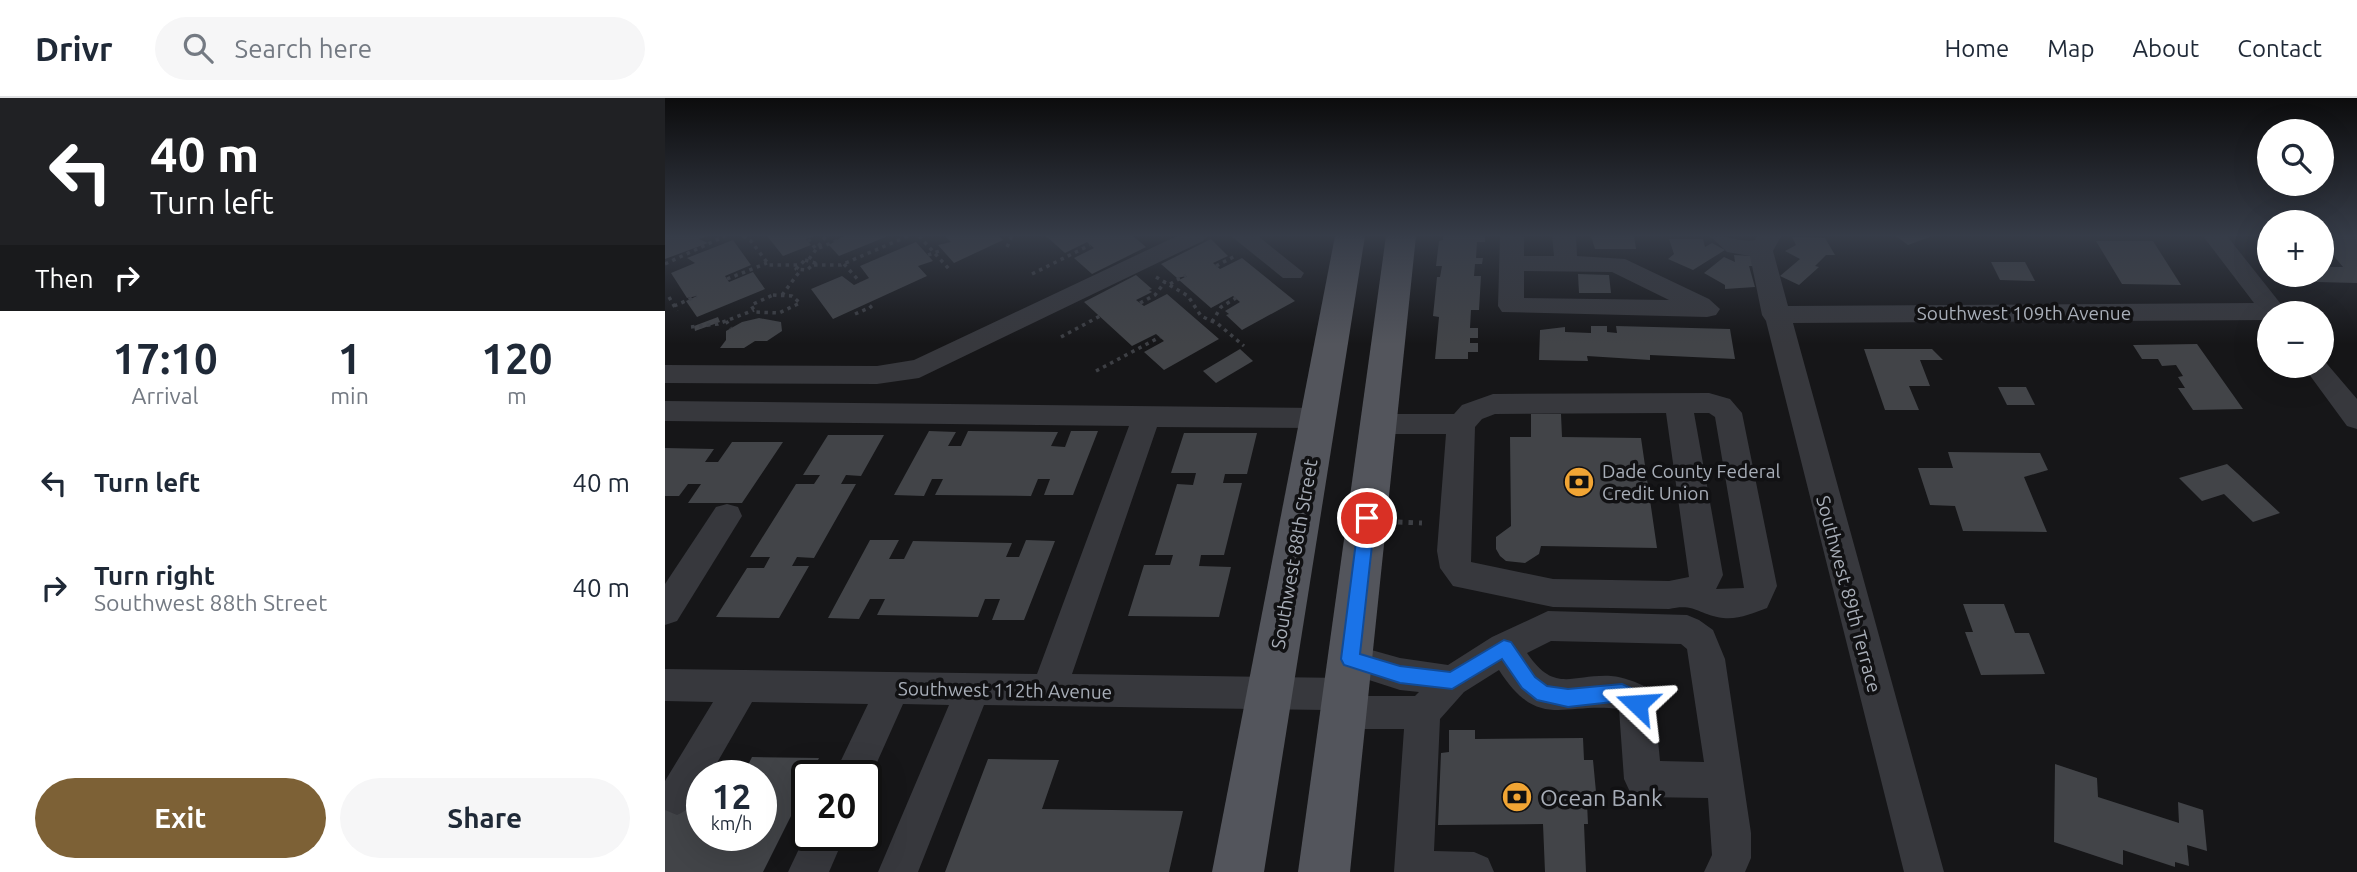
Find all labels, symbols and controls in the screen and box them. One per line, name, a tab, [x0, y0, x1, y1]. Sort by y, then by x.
search box	[155, 17, 645, 80]
icon: search	[179, 29, 217, 67]
text: Drivr	[35, 30, 113, 67]
text: Search here	[235, 34, 372, 63]
text: Home	[1944, 35, 2009, 62]
text: Map	[2047, 35, 2094, 62]
text: About	[2132, 35, 2199, 62]
text: Contact	[2237, 35, 2322, 62]
map controls	[2257, 119, 2334, 378]
button: search	[2257, 119, 2334, 196]
icon: left	[35, 126, 126, 217]
text: 40 m	[150, 126, 259, 181]
text: Turn left	[150, 184, 274, 220]
button: +	[2257, 210, 2334, 287]
icon: right	[108, 259, 146, 297]
text: Then	[35, 264, 94, 293]
button: −	[2257, 301, 2334, 378]
street label: Southwest 109th Avenue	[1917, 302, 2131, 324]
text: 17:10	[113, 335, 218, 382]
text: 1	[338, 335, 361, 382]
text: 120	[481, 335, 552, 382]
text: Arrival	[132, 383, 199, 408]
text: min	[330, 383, 369, 408]
text: m	[507, 383, 527, 408]
street label: Southwest 88th Street	[1266, 457, 1322, 651]
place label: Dade County Federal Credit Union	[1602, 460, 1781, 504]
icon: left	[35, 464, 73, 502]
bank icon: Dade County Federal Credit Union	[1562, 465, 1596, 499]
text: Turn left	[94, 468, 200, 497]
text: 40 m	[572, 468, 630, 497]
pin	[1337, 488, 1397, 548]
street label: Southwest 89th Terrace	[1812, 493, 1886, 695]
icon: arrive	[1348, 499, 1386, 537]
text: Turn right	[94, 561, 215, 590]
icon: right	[35, 569, 73, 607]
text: 40 m	[572, 573, 630, 602]
text: Southwest 88th Street	[94, 590, 327, 615]
position arrow	[1600, 667, 1674, 741]
street label: Southwest 112th Avenue	[898, 677, 1112, 703]
speed limit sign: 20	[791, 760, 882, 851]
text: 12	[712, 776, 751, 816]
button: Exit	[35, 778, 326, 858]
button: Share	[340, 778, 630, 858]
bank icon: Ocean Bank	[1500, 780, 1534, 814]
place label: Ocean Bank	[1540, 785, 1663, 810]
text: km/h	[711, 813, 752, 833]

